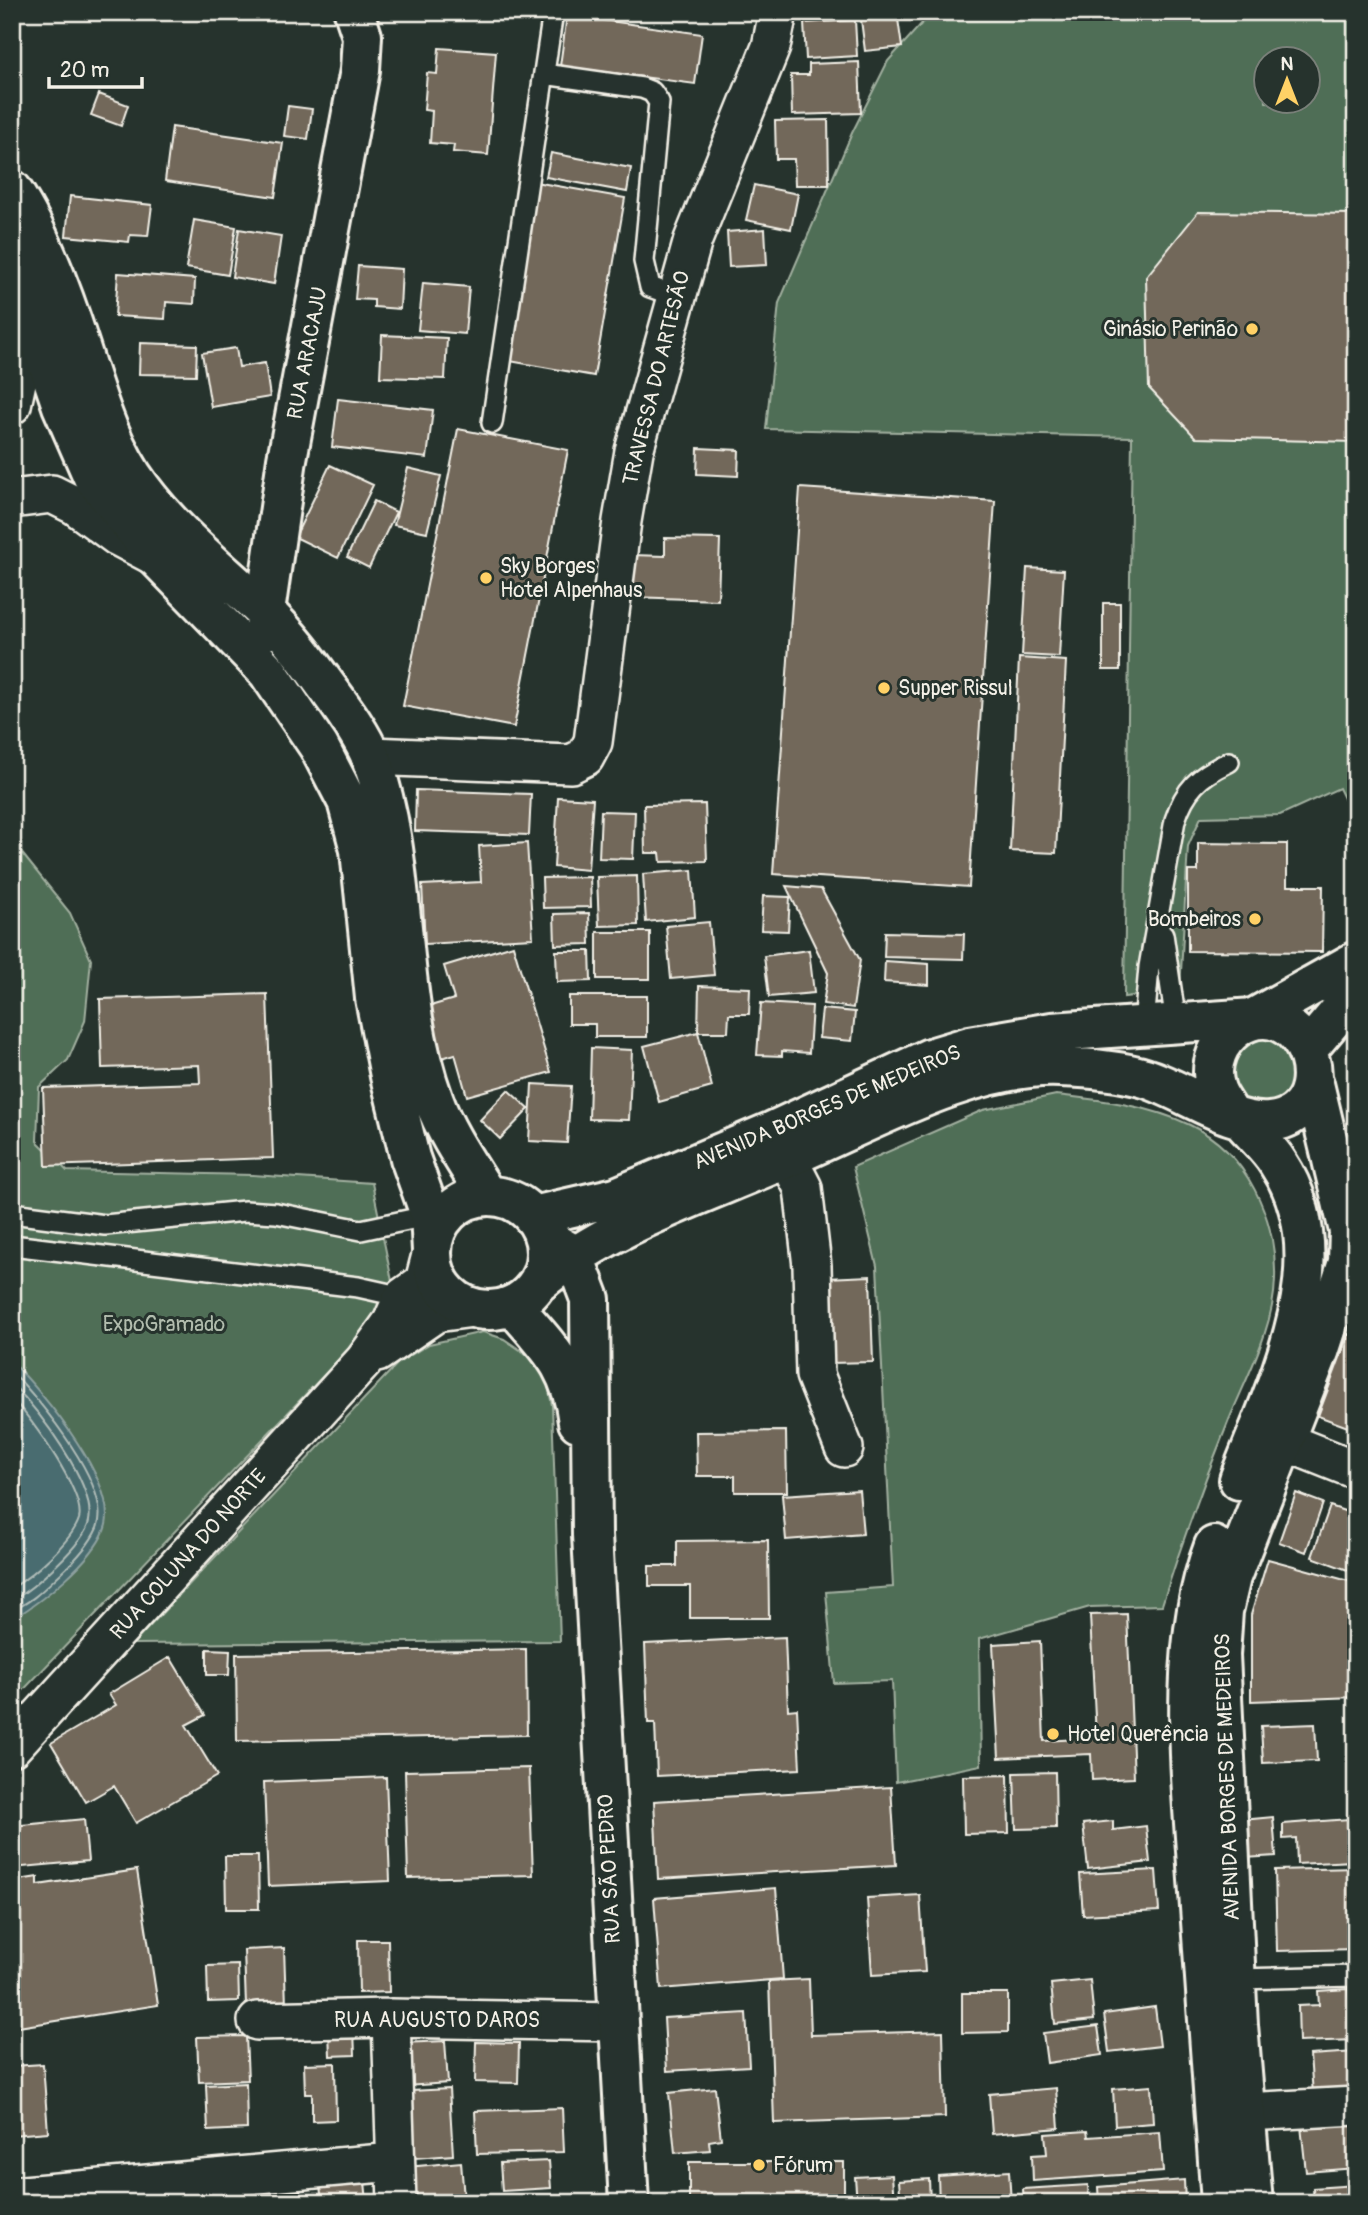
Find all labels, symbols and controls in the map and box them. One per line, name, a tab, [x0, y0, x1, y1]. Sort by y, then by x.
scale bar	[49, 46, 142, 90]
north arrow	[1252, 46, 1322, 116]
text: N	[1281, 52, 1294, 76]
text: 20 m	[60, 57, 109, 84]
street label: TRAVESSA DO ARTESÃO	[617, 268, 696, 488]
street label: RUA ARACAJU	[281, 285, 334, 422]
place label: Ginásio Perinão	[1103, 316, 1238, 343]
marker: Ginásio Perinão	[1244, 321, 1260, 337]
place label: Sky Borges Hotel Alpenhaus	[500, 553, 643, 604]
marker: Sky Borges Hotel Alpenhaus	[478, 570, 494, 586]
place label: Supper Rissul	[898, 675, 1013, 702]
marker: Supper Rissul	[876, 680, 892, 696]
place label: Bombeiros	[1148, 906, 1242, 933]
marker: Bombeiros	[1247, 911, 1263, 927]
street label: AVENIDA BORGES DE MEDEIROS	[689, 1039, 965, 1176]
park label: ExpoGramado	[103, 1311, 225, 1338]
street label: RUA COLUNA DO NORTE	[104, 1463, 272, 1646]
street label: AVENIDA BORGES DE MEDEIROS	[1209, 1633, 1246, 1921]
place label: Hotel Querência	[1067, 1721, 1208, 1748]
marker: Hotel Querência	[1045, 1726, 1061, 1742]
street label: RUA SÃO PEDRO	[592, 1794, 627, 1944]
street label: RUA AUGUSTO DAROS	[334, 2007, 540, 2034]
place label: Fórum	[773, 2152, 833, 2179]
marker: Fórum	[751, 2157, 767, 2173]

